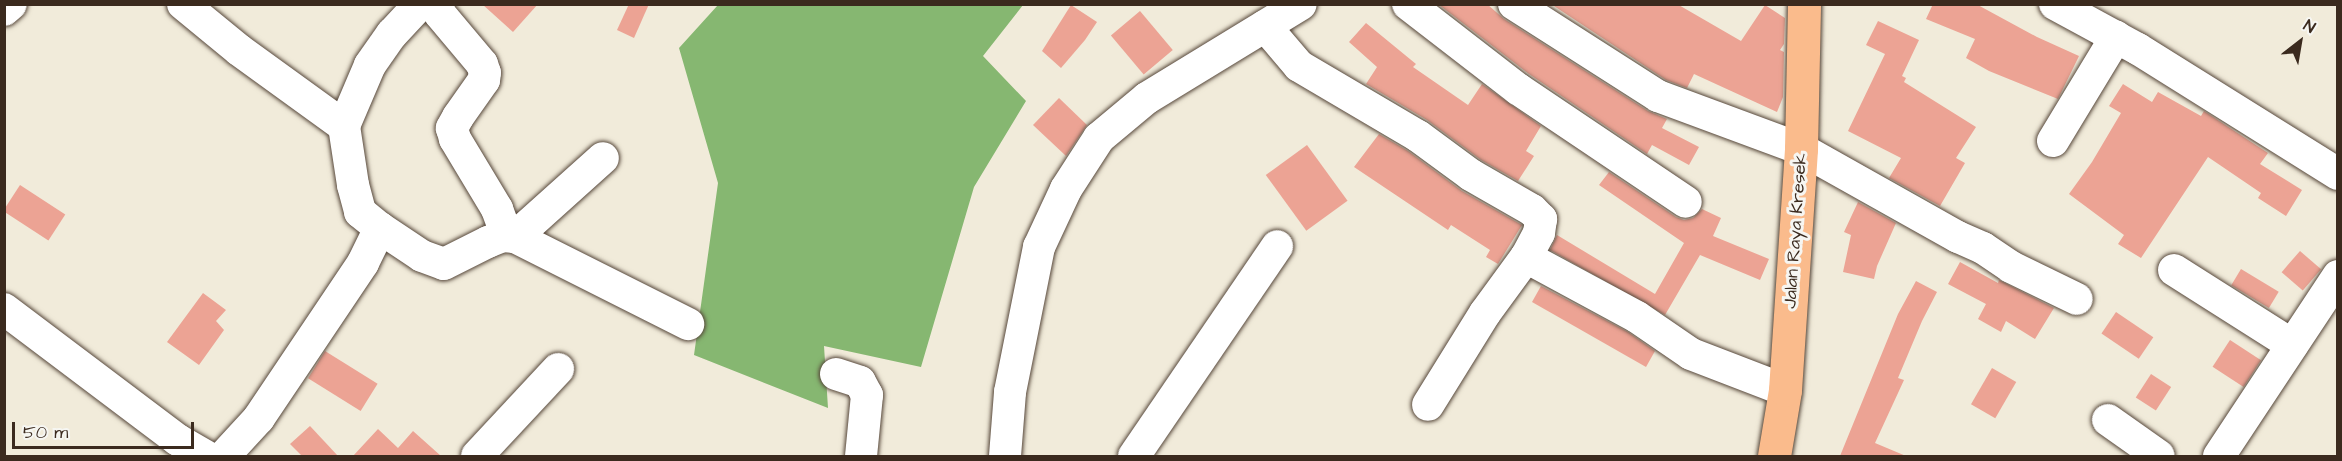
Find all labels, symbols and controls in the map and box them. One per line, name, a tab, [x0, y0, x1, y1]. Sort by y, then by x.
north arrow	[2270, 12, 2330, 72]
text: N	[2299, 15, 2319, 39]
street label: Jalan Raya Kresek	[1780, 153, 1812, 309]
scale bar	[15, 410, 196, 448]
text: 50 m	[23, 420, 68, 445]

